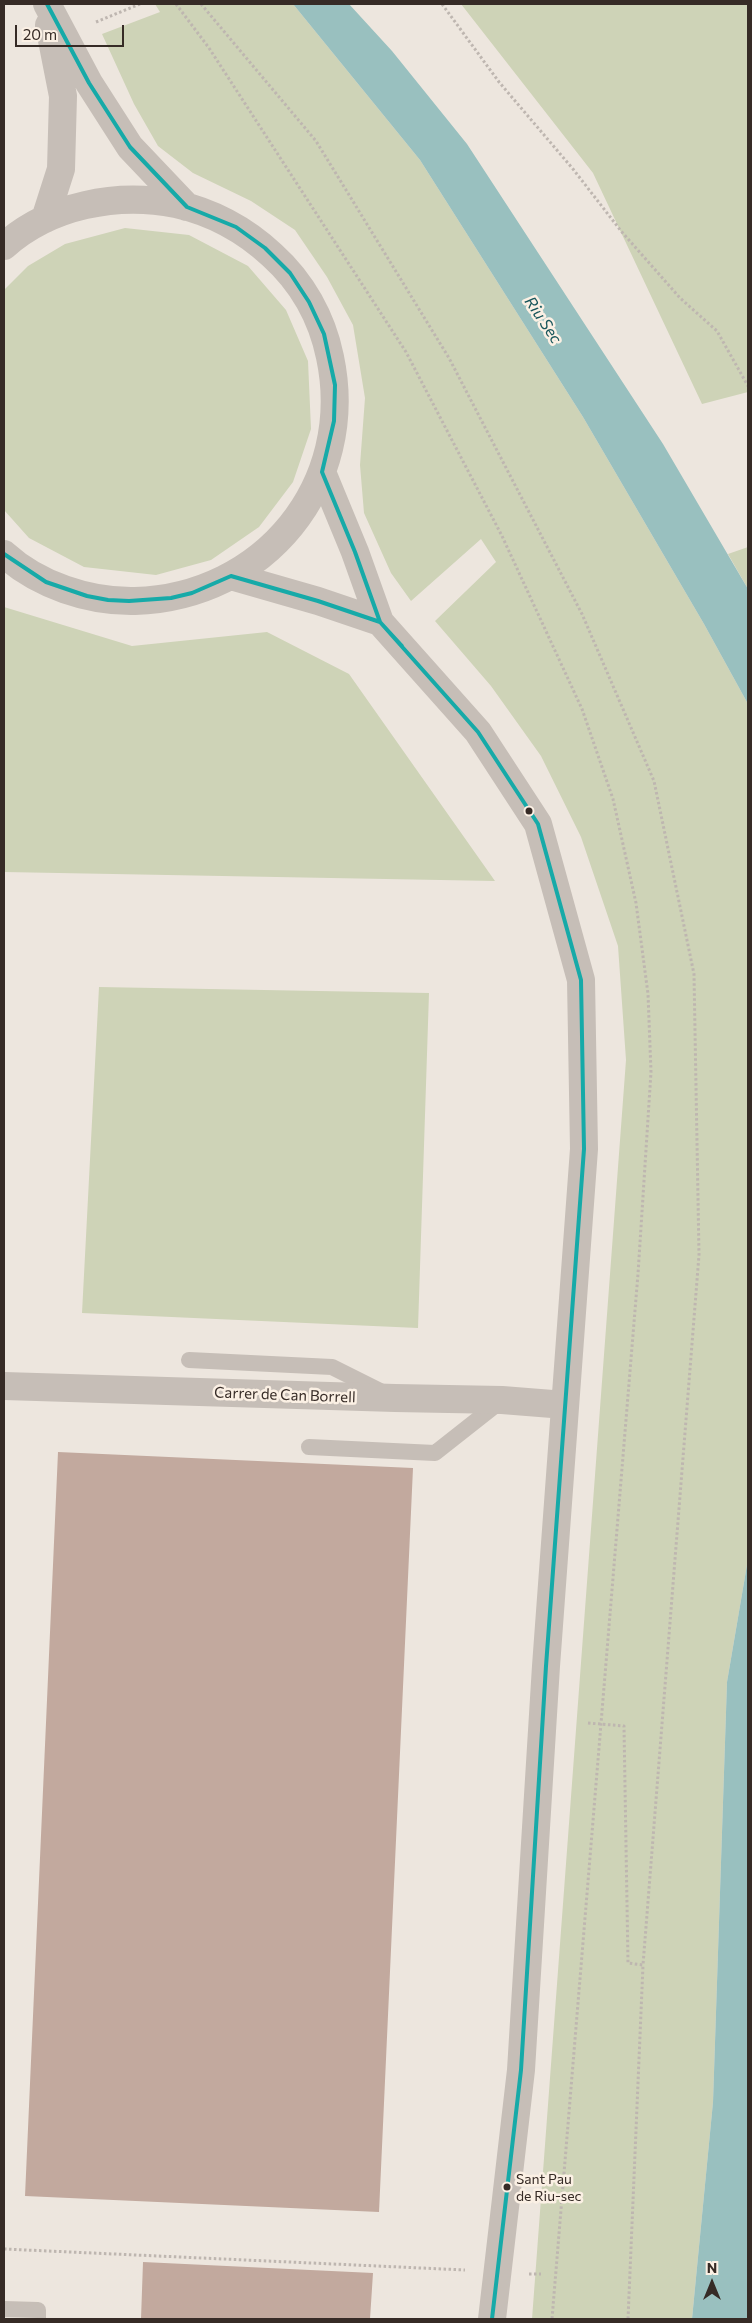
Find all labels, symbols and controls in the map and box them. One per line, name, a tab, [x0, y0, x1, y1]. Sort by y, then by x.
scale bar	[18, 15, 126, 47]
text: 20 m	[23, 25, 57, 43]
water label: Riu Sec	[520, 293, 566, 347]
unlabelled marker	[524, 806, 534, 816]
street label: Carrer de Can Borrell	[214, 1384, 356, 1406]
place label: Sant Pau de Riu-sec	[516, 2171, 582, 2204]
marker: Sant Pau de Riu-sec	[502, 2182, 512, 2192]
north arrow	[687, 2258, 737, 2308]
text: N	[707, 2259, 717, 2276]

